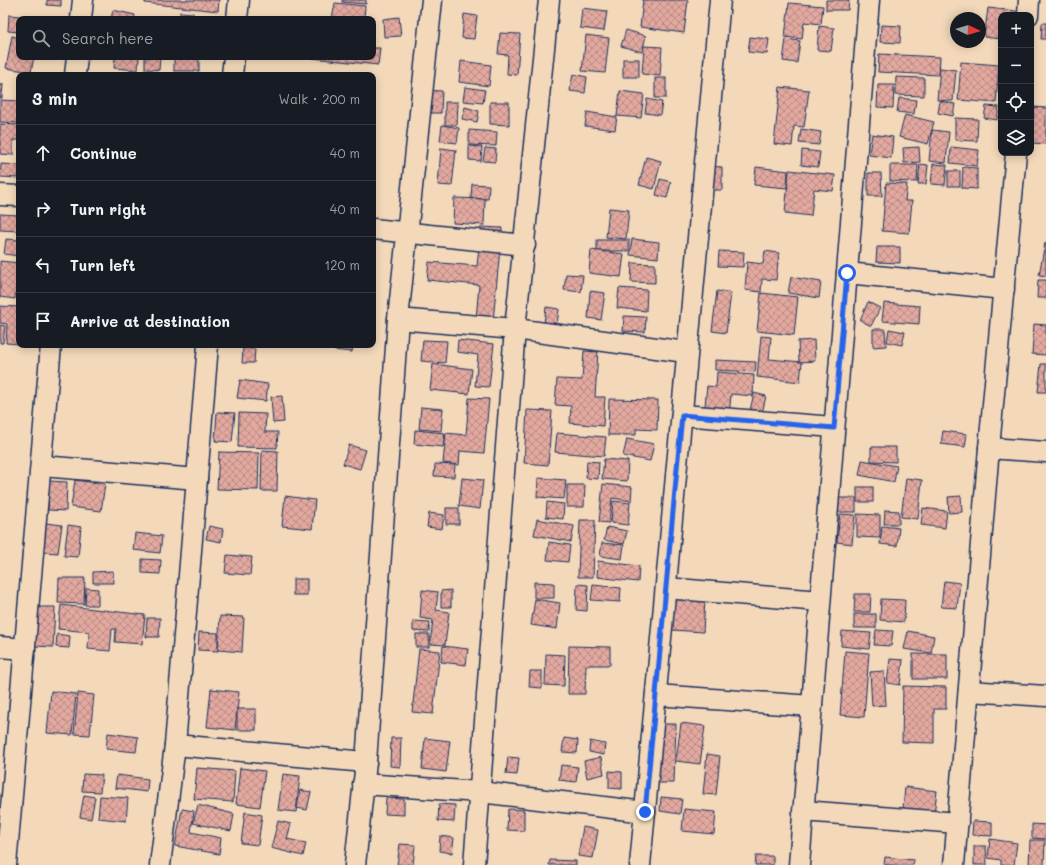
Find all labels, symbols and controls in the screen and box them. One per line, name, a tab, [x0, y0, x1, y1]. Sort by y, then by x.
north arrow	[950, 12, 986, 48]
map controls	[998, 12, 1034, 156]
button: +	[998, 12, 1034, 48]
search box	[16, 16, 376, 60]
icon: search	[30, 27, 52, 49]
text: Search here	[62, 28, 153, 48]
button: −	[998, 48, 1034, 84]
button: locate	[998, 84, 1034, 120]
text: 3 min	[32, 87, 77, 109]
text: Walk · 200 m	[279, 90, 360, 107]
button: layers	[998, 120, 1034, 156]
icon: ahead	[32, 142, 54, 164]
text: Continue	[70, 143, 137, 163]
text: 40 m	[330, 144, 360, 161]
icon: right	[32, 198, 54, 220]
text: Turn right	[70, 199, 147, 219]
text: 40 m	[330, 200, 360, 217]
icon: left	[32, 254, 54, 276]
text: Turn left	[70, 255, 135, 275]
text: 120 m	[324, 256, 360, 273]
route start	[838, 264, 856, 282]
icon: arrive	[32, 310, 54, 332]
text: Arrive at destination	[70, 311, 230, 331]
route end	[636, 803, 654, 821]

